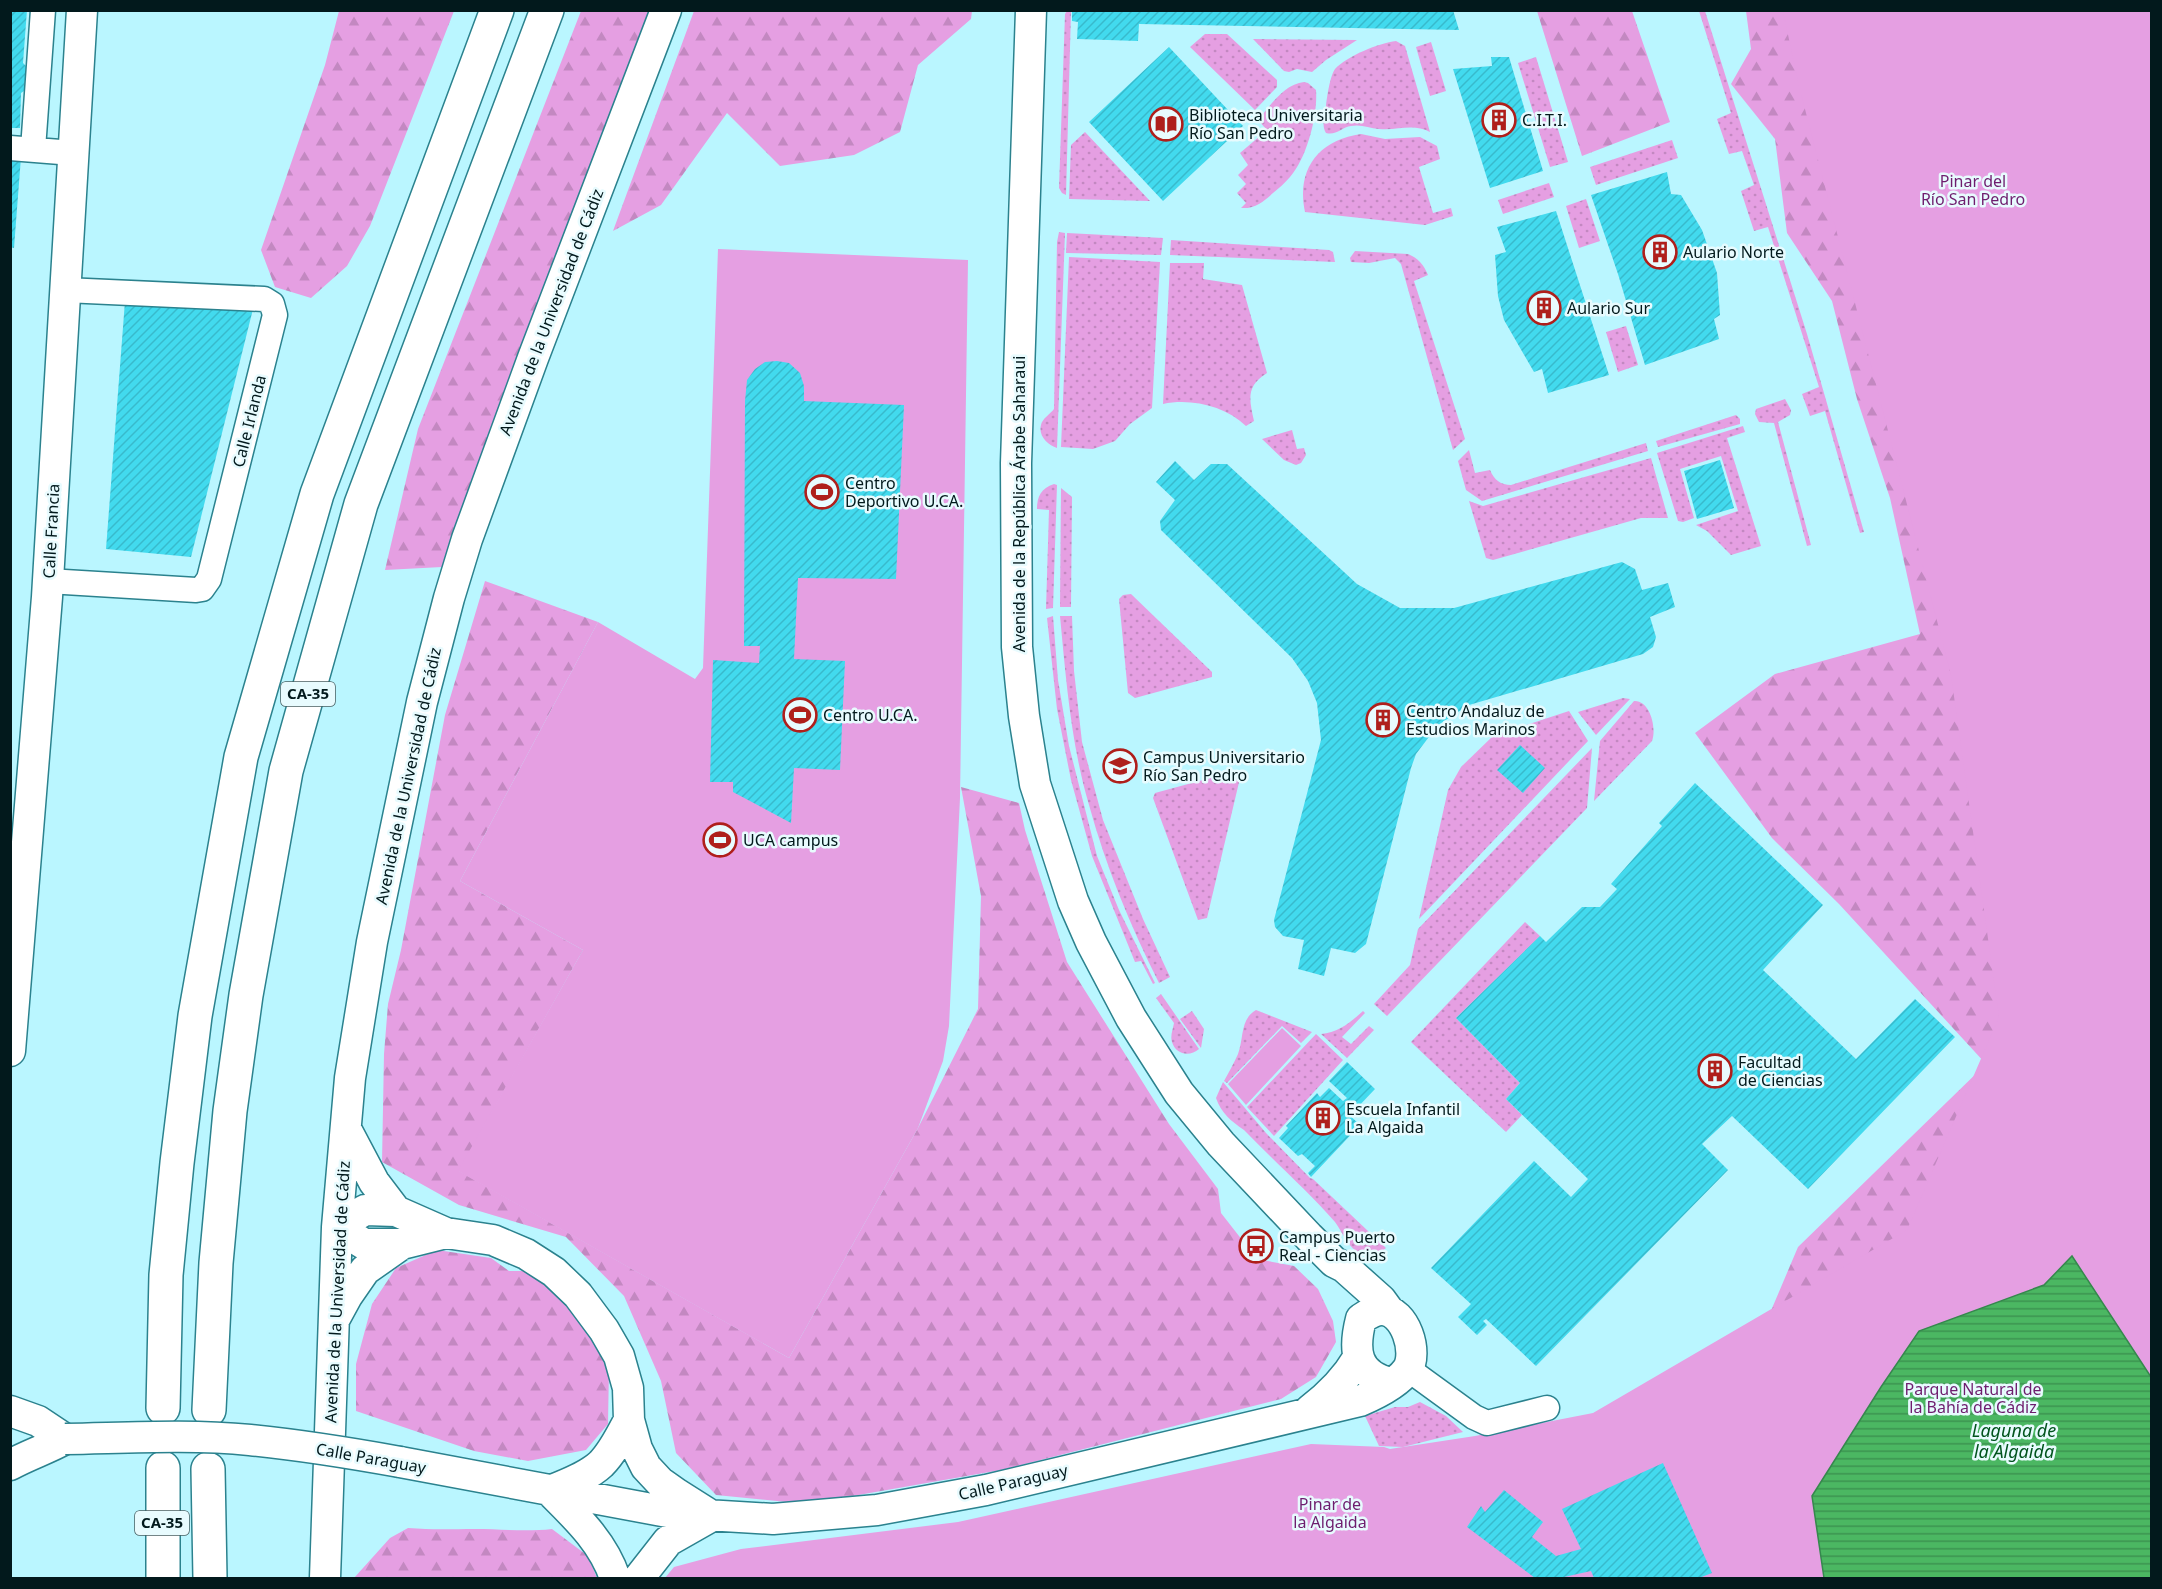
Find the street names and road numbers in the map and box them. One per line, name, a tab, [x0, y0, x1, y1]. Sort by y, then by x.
street label: Avenida de la Universidad de Cádiz	[494, 186, 608, 438]
street label: Avenida de la República Árabe Saharaui	[1008, 356, 1030, 652]
street label: Calle Irlanda	[227, 373, 271, 469]
street label: Calle Francia	[38, 483, 64, 579]
street label: Avenida de la Universidad de Cádiz	[370, 645, 446, 907]
road number: CA-35	[281, 682, 335, 706]
street label: Avenida de la Universidad de Cádiz	[319, 1160, 355, 1424]
street label: Calle Paraguay	[314, 1438, 429, 1479]
street label: Calle Paraguay	[956, 1459, 1071, 1505]
road number: CA-35	[135, 1511, 189, 1535]

